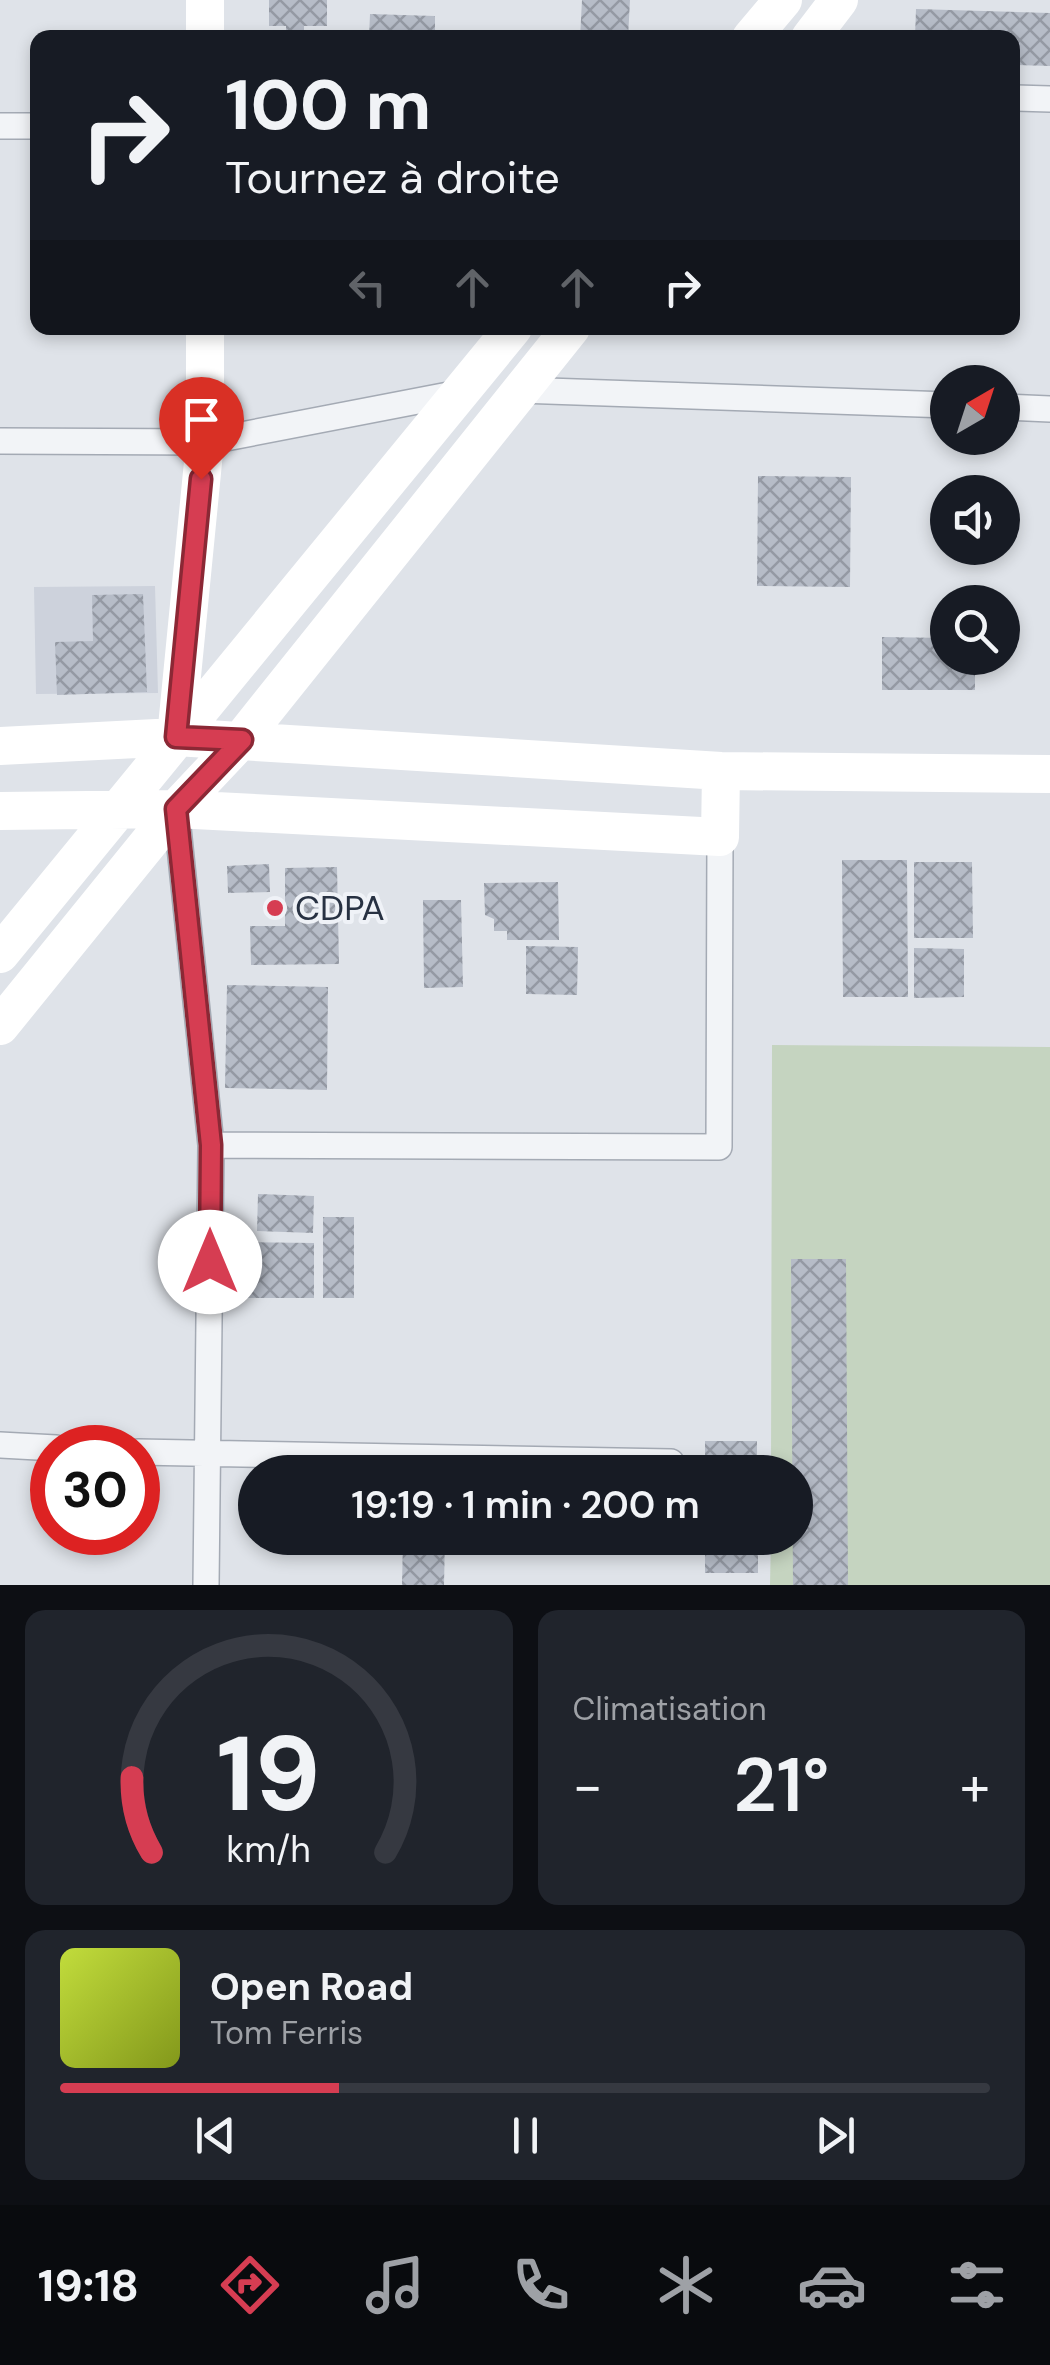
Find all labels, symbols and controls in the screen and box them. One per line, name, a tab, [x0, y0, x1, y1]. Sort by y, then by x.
text: 100 m	[225, 60, 431, 151]
icon: right	[60, 70, 190, 200]
text: Tournez à droite	[225, 148, 560, 207]
icon: left	[340, 260, 395, 315]
icon: ahead	[445, 260, 500, 315]
icon: ahead	[550, 260, 605, 315]
icon: right	[655, 260, 710, 315]
north arrow	[930, 365, 1020, 455]
map controls	[930, 365, 1020, 675]
pin	[159, 377, 244, 480]
icon: arrive	[174, 392, 229, 447]
button: sound	[930, 475, 1020, 565]
button: search	[930, 585, 1020, 675]
place label: CDPA	[295, 885, 385, 931]
marker: CDPA	[264, 897, 286, 919]
position arrow	[158, 1210, 262, 1314]
speed limit sign: 30	[30, 1425, 160, 1555]
text: 19:19 · 1 min · 200 m	[351, 1480, 700, 1530]
text: Climatisation	[573, 1688, 767, 1730]
text: 19	[217, 1707, 321, 1842]
text: 21°	[733, 1737, 829, 1834]
text: −	[573, 1750, 603, 1822]
text: +	[960, 1750, 990, 1822]
text: km/h	[227, 1827, 311, 1873]
text: Open Road	[210, 1962, 413, 2012]
text: Tom Ferris	[210, 2012, 363, 2054]
icon: previous	[188, 2108, 243, 2163]
icon: pause	[498, 2108, 553, 2163]
icon: next	[808, 2108, 863, 2163]
icon: directions	[215, 2250, 285, 2320]
icon: music	[360, 2250, 430, 2320]
icon: phone	[506, 2250, 576, 2320]
icon: climate	[651, 2250, 721, 2320]
icon: car	[797, 2250, 867, 2320]
icon: filters	[942, 2250, 1012, 2320]
text: 19:18	[38, 2256, 139, 2315]

